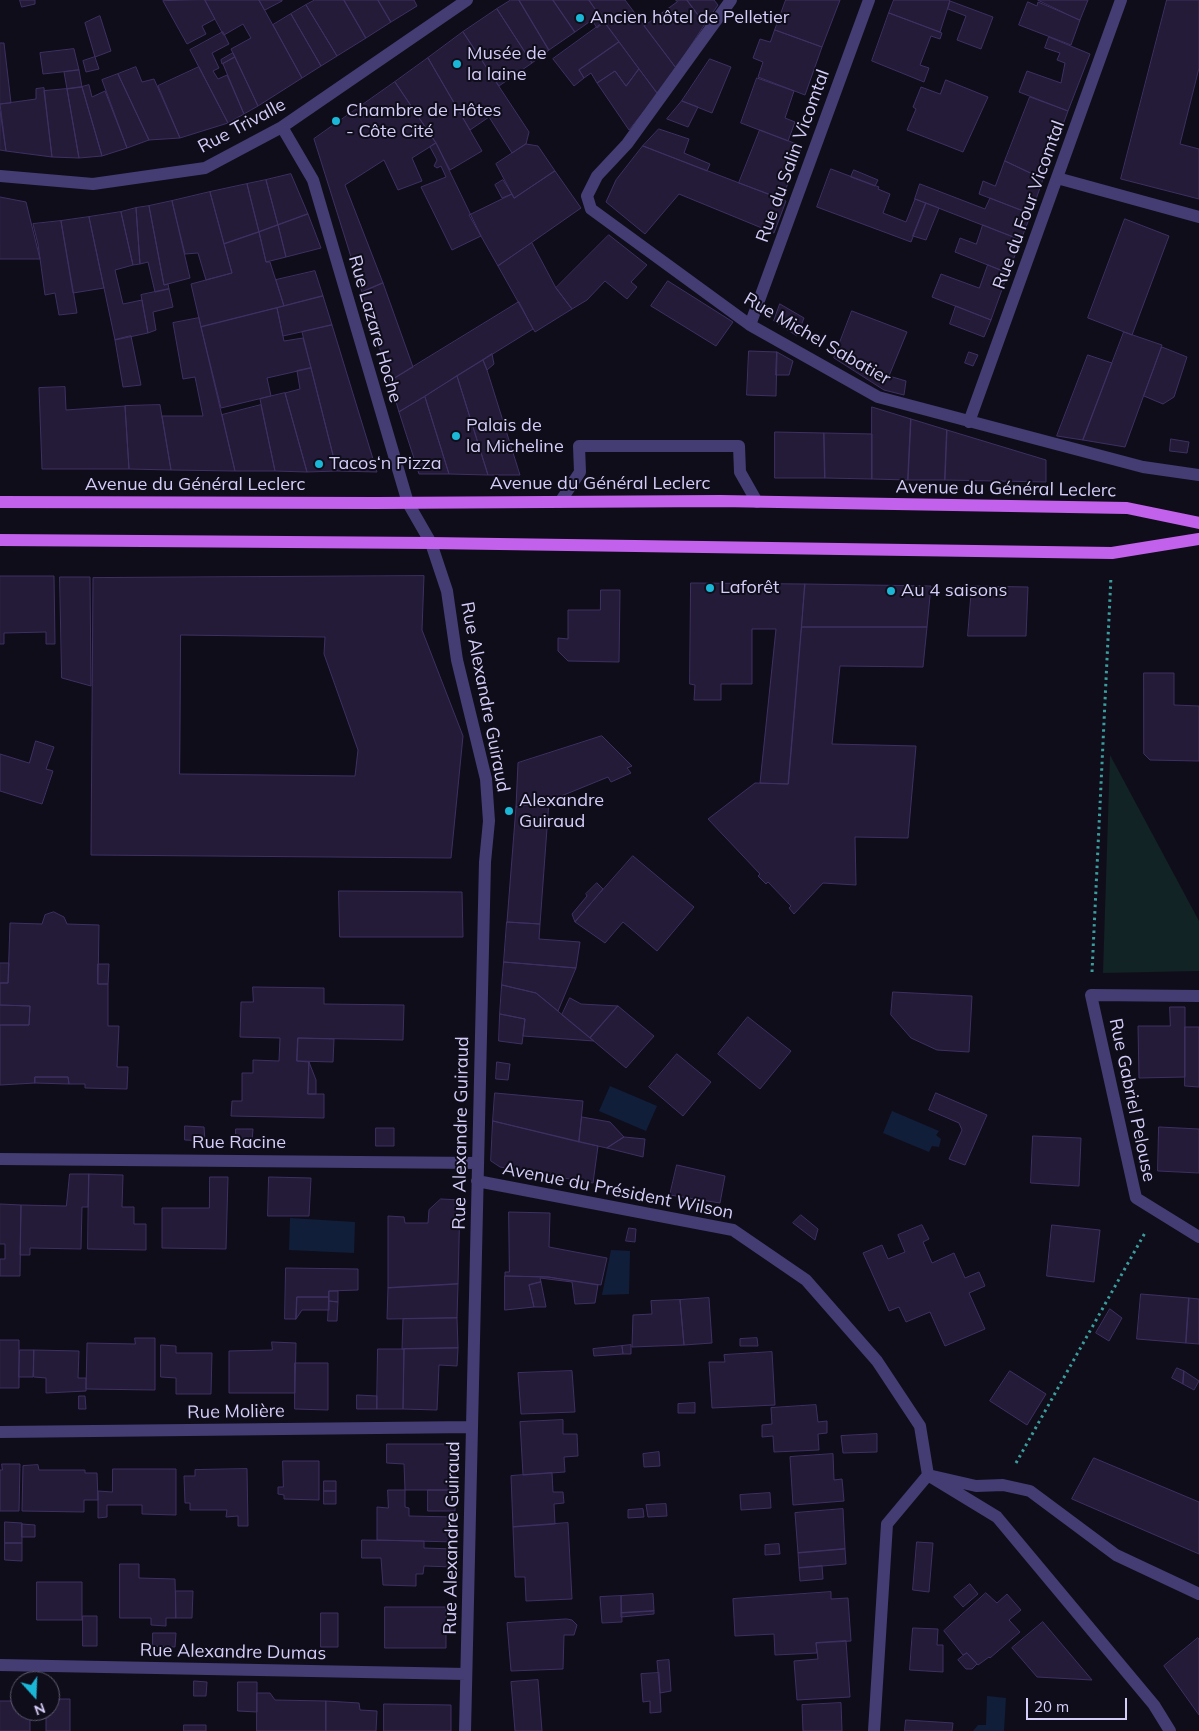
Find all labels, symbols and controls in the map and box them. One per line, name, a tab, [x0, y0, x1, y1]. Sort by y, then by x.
place label: Ancien hôtel de Pelletier	[590, 7, 789, 29]
marker: Ancien hôtel de Pelletier	[574, 12, 586, 24]
place label: Musée de la laine	[467, 43, 547, 86]
marker: Musée de la laine	[451, 58, 463, 70]
street label: Rue du Salin Vicomtal	[752, 67, 834, 245]
street label: Rue Trivalle	[194, 94, 290, 158]
place label: Chambre de Hôtes - Côte Cité	[346, 100, 501, 142]
marker: Chambre de Hôtes - Côte Cité	[330, 115, 342, 127]
street label: Rue du Four Vicomtal	[988, 118, 1070, 292]
street label: Rue Lazare Hoche	[344, 253, 406, 405]
street label: Rue Michel Sabatier	[740, 288, 894, 390]
place label: Palais de la Micheline	[466, 415, 564, 458]
marker: Palais de la Micheline	[450, 430, 462, 442]
place label: Tacos‘n Pizza	[329, 453, 441, 475]
marker: Tacos‘n Pizza	[313, 458, 325, 470]
street label: Avenue du Général Leclerc	[490, 473, 710, 495]
street label: Avenue du Général Leclerc	[85, 474, 305, 496]
street label: Avenue du Général Leclerc	[896, 476, 1116, 502]
place label: Laforêt	[720, 577, 779, 599]
place label: Au 4 saisons	[901, 580, 1008, 602]
marker: Laforêt	[704, 582, 716, 594]
marker: Au 4 saisons	[885, 585, 897, 597]
street label: Rue Alexandre Guiraud	[456, 600, 514, 794]
place label: Alexandre Guiraud	[519, 790, 604, 832]
marker: Alexandre Guiraud	[503, 805, 515, 817]
street label: Rue Gabriel Pelouse	[1104, 1016, 1160, 1184]
street label: Rue Alexandre Guiraud	[449, 1036, 473, 1230]
street label: Rue Racine	[192, 1132, 286, 1154]
street label: Avenue du Président Wilson	[501, 1158, 735, 1224]
street label: Rue Molière	[187, 1400, 285, 1424]
street label: Rue Alexandre Guiraud	[440, 1441, 464, 1635]
street label: Rue Alexandre Dumas	[140, 1640, 326, 1664]
north arrow	[10, 1671, 60, 1721]
scale bar	[1029, 1688, 1130, 1720]
text: 20 m	[1034, 1697, 1069, 1716]
text: N	[32, 1699, 48, 1719]

